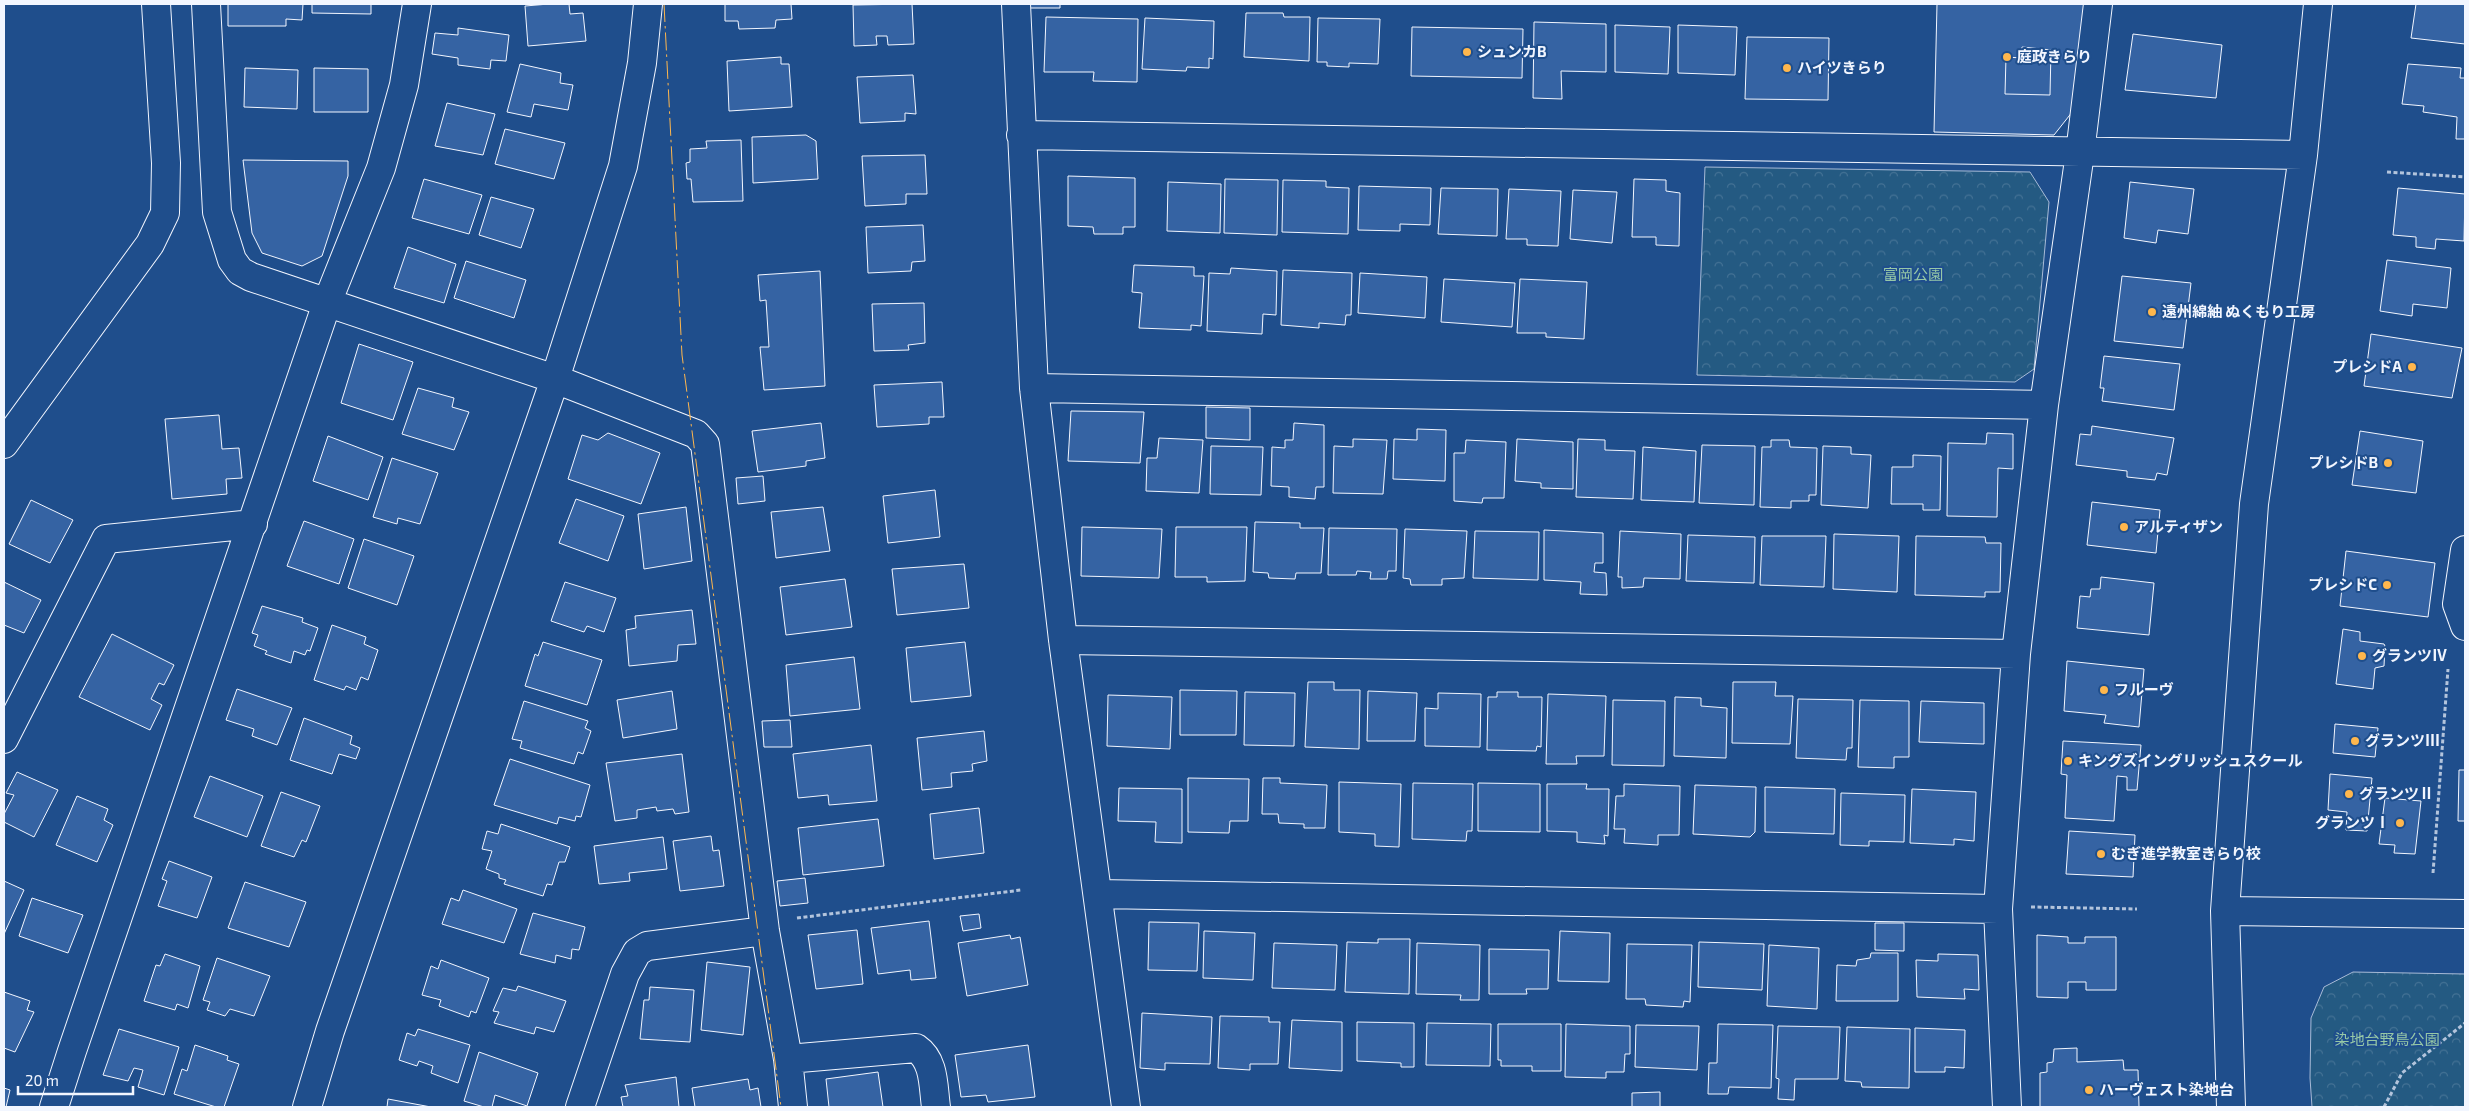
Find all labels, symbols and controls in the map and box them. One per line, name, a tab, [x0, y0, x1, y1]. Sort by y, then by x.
place label: シュンカB	[1477, 42, 1547, 60]
marker: シュンカB	[1461, 46, 1473, 58]
place label: 庭政きらり	[2017, 47, 2092, 65]
marker: 庭政きらり	[2001, 51, 2013, 63]
place label: ハイツきらり	[1797, 58, 1887, 76]
marker: ハイツきらり	[1781, 62, 1793, 74]
park label: 富岡公園	[1883, 265, 1943, 283]
place label: 遠州綿紬 ぬくもり工房	[2162, 302, 2315, 320]
marker: 遠州綿紬 ぬくもり工房	[2146, 306, 2158, 318]
place label: プレシドA	[2332, 357, 2402, 375]
marker: プレシドA	[2406, 361, 2418, 373]
place label: プレシドB	[2308, 453, 2378, 471]
marker: プレシドB	[2382, 457, 2394, 469]
place label: アルティザン	[2134, 517, 2223, 535]
marker: アルティザン	[2118, 521, 2130, 533]
place label: プレシドC	[2308, 575, 2377, 593]
marker: プレシドC	[2381, 579, 2393, 591]
place label: グランツⅣ	[2372, 646, 2447, 664]
marker: グランツⅣ	[2356, 650, 2368, 662]
place label: フルーヴ	[2114, 680, 2174, 698]
marker: フルーヴ	[2098, 684, 2110, 696]
place label: グランツⅢ	[2365, 731, 2440, 749]
marker: グランツⅢ	[2349, 735, 2361, 747]
place label: キングズイングリッシュスクール	[2078, 751, 2303, 769]
marker: キングズイングリッシュスクール	[2062, 755, 2074, 767]
place label: グランツⅡ	[2359, 784, 2434, 802]
marker: グランツⅡ	[2343, 788, 2355, 800]
place label: グランツⅠ	[2315, 813, 2390, 831]
marker: グランツⅠ	[2394, 817, 2406, 829]
place label: むぎ進学教室きらり校	[2111, 844, 2261, 862]
marker: むぎ進学教室きらり校	[2095, 848, 2107, 860]
park label: 染地台野鳥公園	[2334, 1030, 2440, 1048]
scale bar	[18, 1064, 132, 1096]
text: 20 m	[25, 1071, 59, 1089]
place label: ハーヴェスト染地台	[2099, 1080, 2234, 1098]
marker: ハーヴェスト染地台	[2083, 1084, 2095, 1096]

